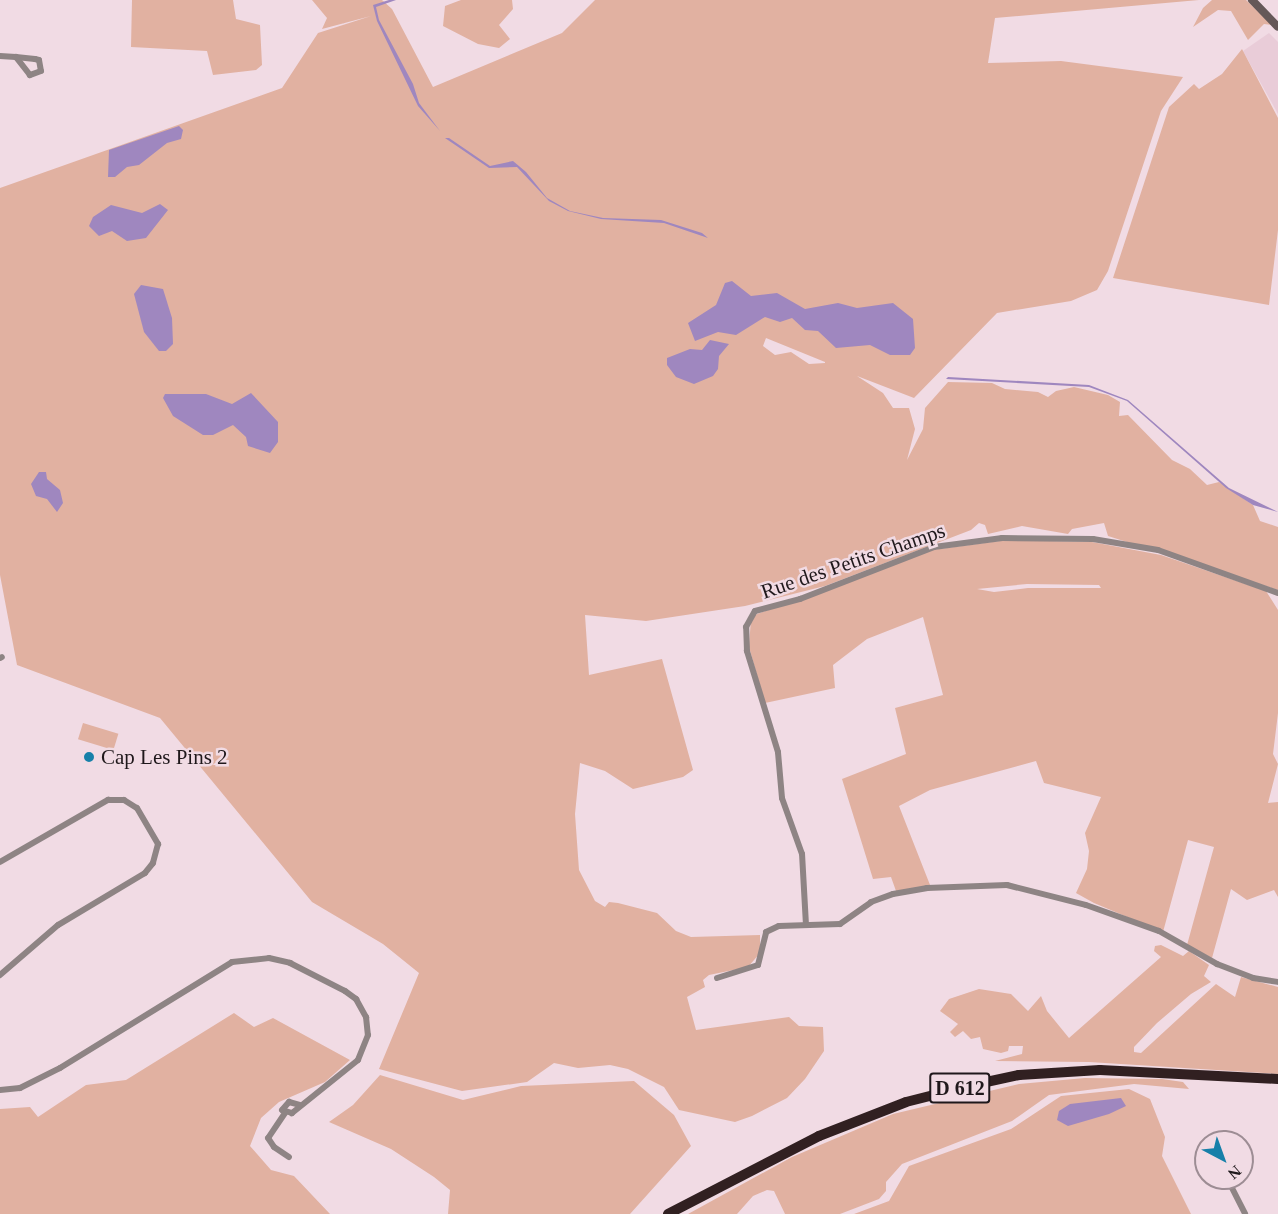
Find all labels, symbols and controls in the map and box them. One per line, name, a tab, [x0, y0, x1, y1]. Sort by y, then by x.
street label: Rue des Petits Champs	[758, 518, 948, 604]
place label: Cap Les Pins 2	[101, 744, 228, 770]
marker: Cap Les Pins 2	[82, 750, 96, 764]
road number: D 612	[928, 1071, 992, 1105]
north arrow	[1194, 1130, 1254, 1190]
text: N	[1225, 1162, 1245, 1183]

